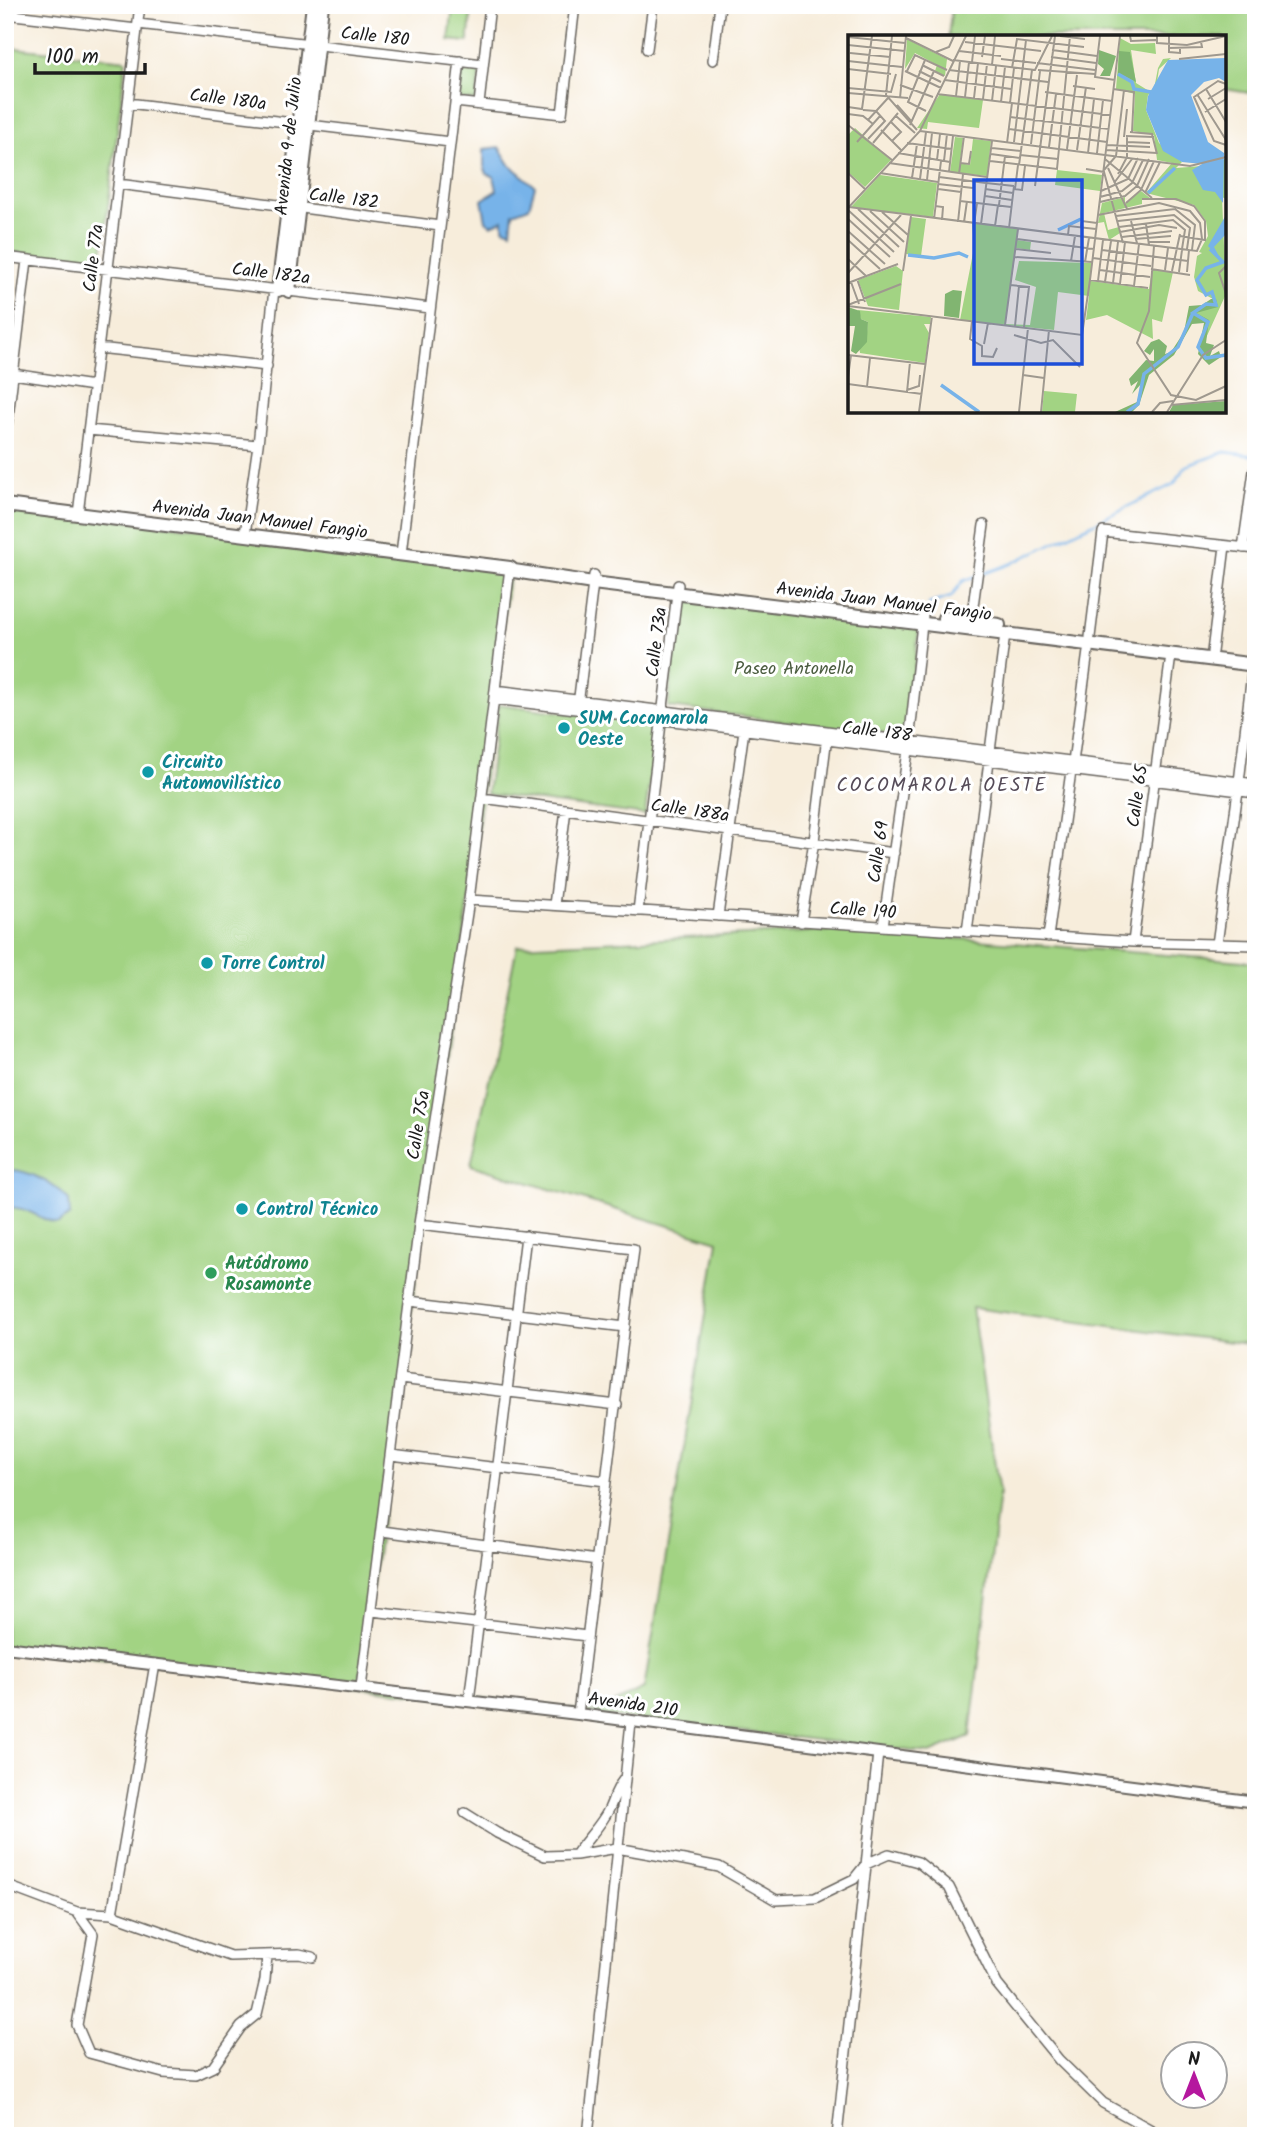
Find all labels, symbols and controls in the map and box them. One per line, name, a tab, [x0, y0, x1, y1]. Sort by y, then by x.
street label: Calle 180	[339, 19, 411, 56]
scale bar	[35, 32, 145, 76]
inset map	[848, 35, 1226, 413]
text: 100 m	[46, 41, 99, 74]
street label: Avenida 9 de Julio	[268, 75, 311, 217]
street label: Calle 180a	[188, 81, 268, 120]
street label: Calle 182	[307, 181, 380, 218]
street label: Calle 77a	[76, 222, 113, 294]
street label: Calle 182a	[230, 255, 312, 294]
street label: Avenida Juan Manuel Fangio	[151, 493, 369, 548]
street label: Avenida Juan Manuel Fangio	[775, 575, 993, 630]
street label: Calle 73a	[639, 605, 676, 679]
park label: Paseo Antonella	[734, 655, 854, 684]
place label: SUM Cocomarola Oeste	[578, 705, 708, 755]
street label: Calle 188	[840, 714, 914, 751]
marker: SUM Cocomarola Oeste	[556, 720, 572, 736]
place label: Circuito Automovilístico	[162, 749, 281, 799]
street label: Calle 65	[1120, 762, 1157, 829]
marker: Circuito Automovilístico	[140, 764, 156, 780]
district label: COCOMAROLA OESTE	[836, 771, 1048, 801]
street label: Calle 188a	[649, 792, 731, 831]
street label: Calle 69	[861, 819, 898, 885]
street label: Calle 190	[829, 895, 897, 928]
place label: Torre Control	[221, 950, 325, 979]
marker: Torre Control	[199, 955, 215, 971]
street label: Calle 75a	[400, 1089, 439, 1162]
place label: Control Técnico	[256, 1196, 378, 1225]
marker: Control Técnico	[234, 1201, 250, 1217]
place label: Autódromo Rosamonte	[225, 1250, 312, 1300]
marker: Autódromo Rosamonte	[203, 1265, 219, 1281]
street label: Avenida 210	[586, 1685, 680, 1726]
north arrow	[1160, 2039, 1230, 2110]
text: N	[1188, 2045, 1200, 2075]

